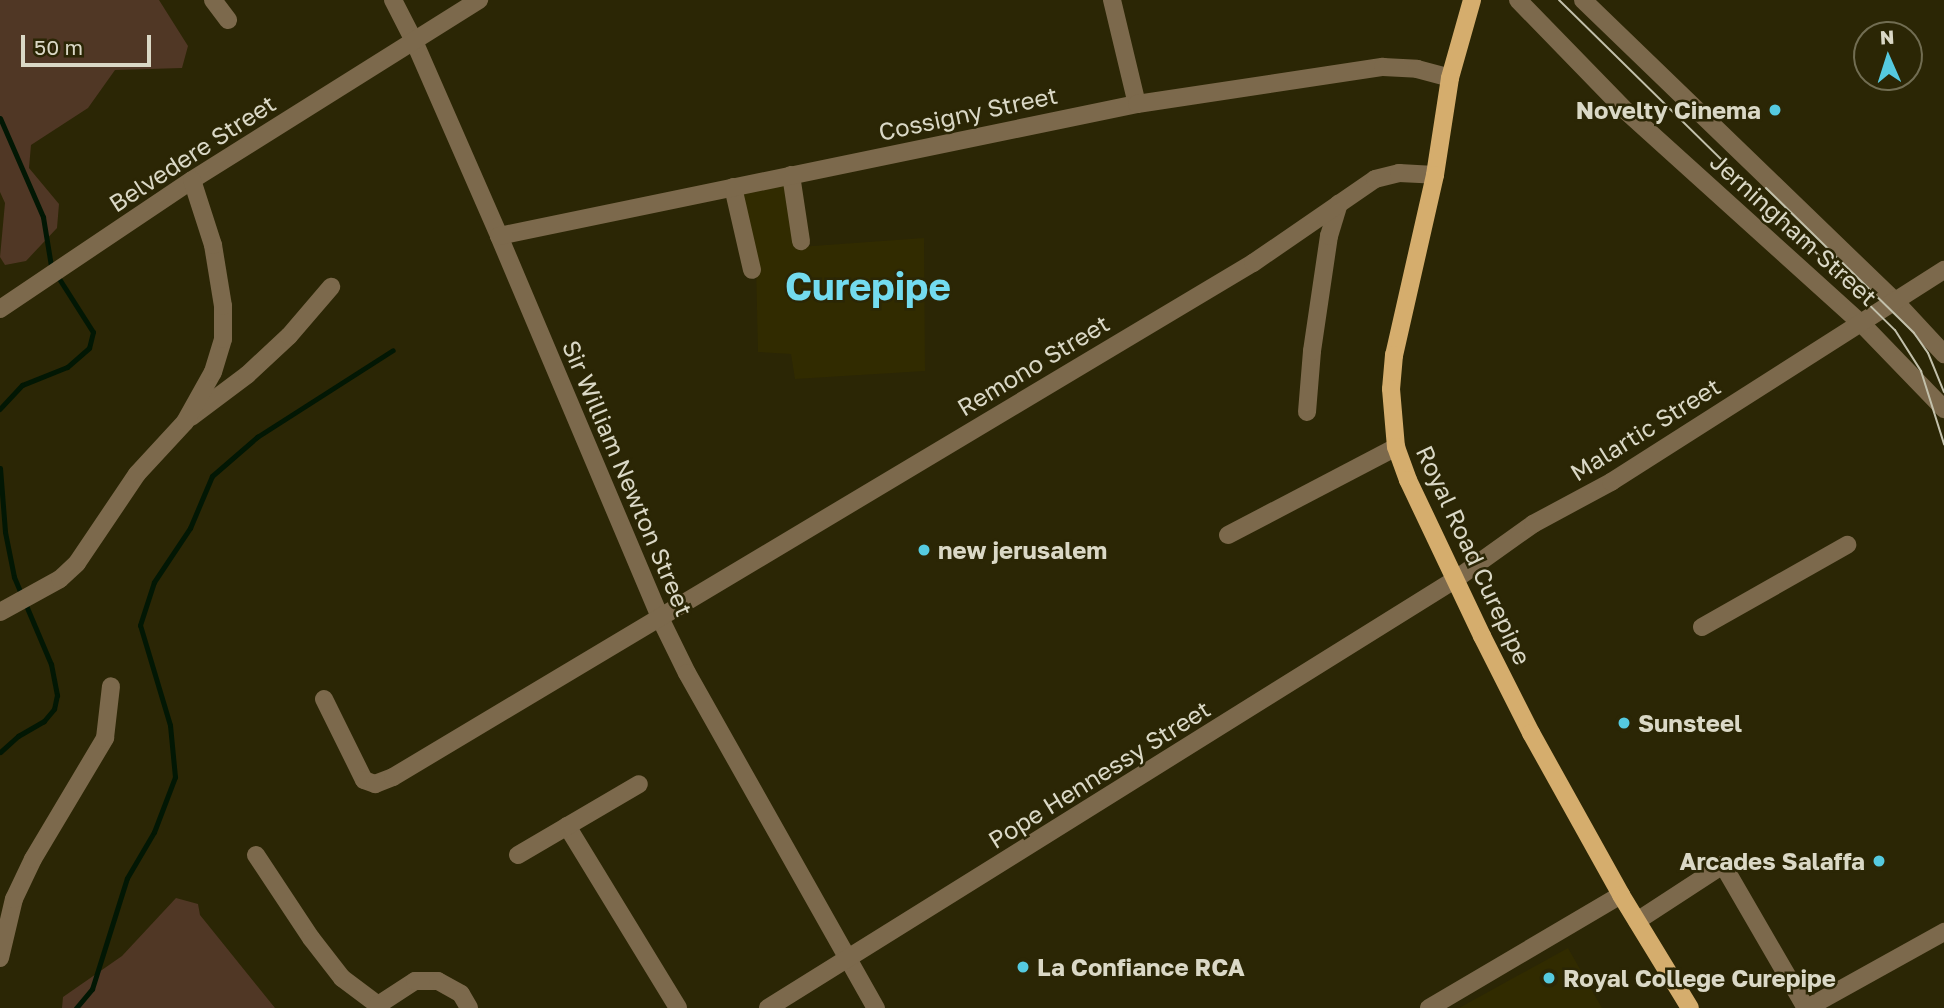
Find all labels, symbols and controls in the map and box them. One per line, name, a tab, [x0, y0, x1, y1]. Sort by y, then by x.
scale bar	[24, 21, 154, 65]
north arrow	[1853, 21, 1923, 91]
text: N	[1879, 25, 1895, 48]
text: 50 m	[34, 34, 83, 60]
street label: Cossigny Street	[876, 80, 1060, 146]
street label: Belvedere Street	[103, 88, 281, 218]
place label: Novelty Cinema	[1576, 96, 1761, 124]
marker: Novelty Cinema	[1767, 102, 1783, 118]
street label: Jerningham Street	[1705, 147, 1883, 311]
district label: Curepipe	[785, 263, 951, 309]
street label: Remono Street	[952, 308, 1114, 422]
street label: Sir William Newton Street	[557, 336, 699, 620]
street label: Malartic Street	[1565, 371, 1725, 487]
street label: Royal Road Curepipe	[1411, 441, 1537, 669]
place label: new jerusalem	[938, 536, 1107, 564]
marker: new jerusalem	[916, 542, 932, 558]
street label: Pope Hennessy Street	[983, 694, 1215, 854]
place label: Sunsteel	[1638, 709, 1742, 737]
marker: Sunsteel	[1616, 715, 1632, 731]
place label: Arcades Salaffa	[1679, 847, 1865, 875]
marker: Arcades Salaffa	[1871, 853, 1887, 869]
place label: La Confiance RCA	[1037, 953, 1245, 981]
marker: La Confiance RCA	[1015, 959, 1031, 975]
place label: Royal College Curepipe	[1563, 964, 1836, 992]
marker: Royal College Curepipe	[1541, 970, 1557, 986]

